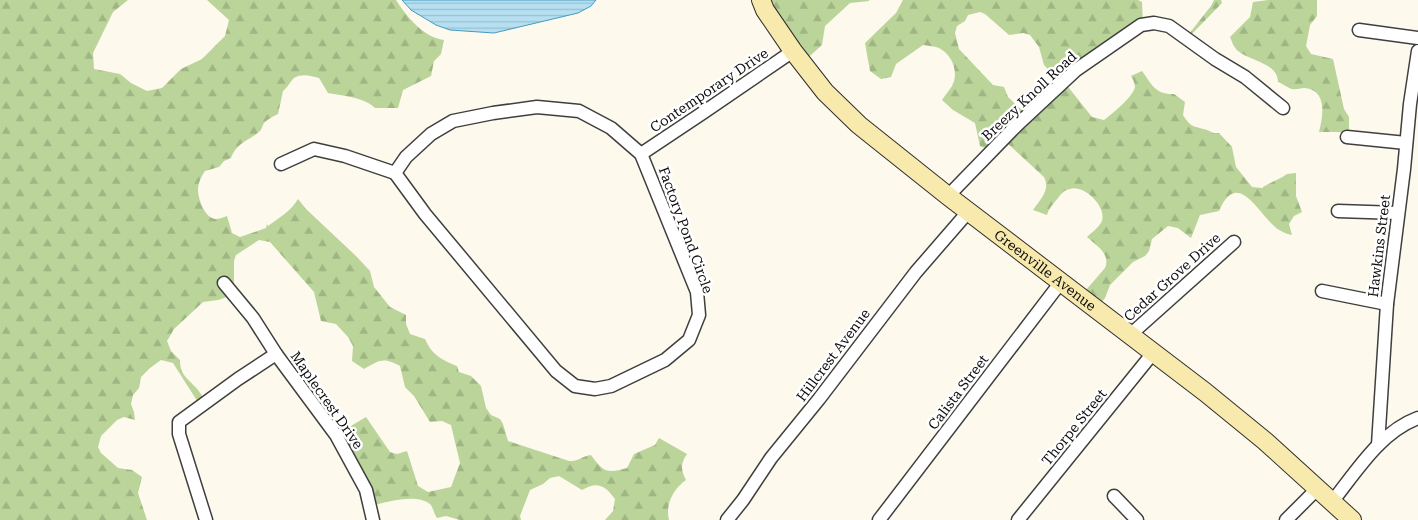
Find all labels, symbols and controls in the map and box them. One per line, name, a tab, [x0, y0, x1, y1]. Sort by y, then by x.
street label: Contemporary Drive	[647, 44, 771, 135]
street label: Breezy Knoll Road	[978, 48, 1080, 144]
street label: Factory Pond Circle	[656, 165, 716, 296]
street label: Hawkins Street	[1365, 194, 1393, 298]
street label: Greenville Avenue	[991, 226, 1100, 314]
street label: Cedar Grove Drive	[1120, 229, 1224, 325]
street label: Hillcrest Avenue	[793, 305, 873, 404]
street label: Maplecrest Drive	[287, 348, 367, 452]
street label: Calista Street	[925, 351, 991, 433]
street label: Thorpe Street	[1038, 386, 1110, 468]

